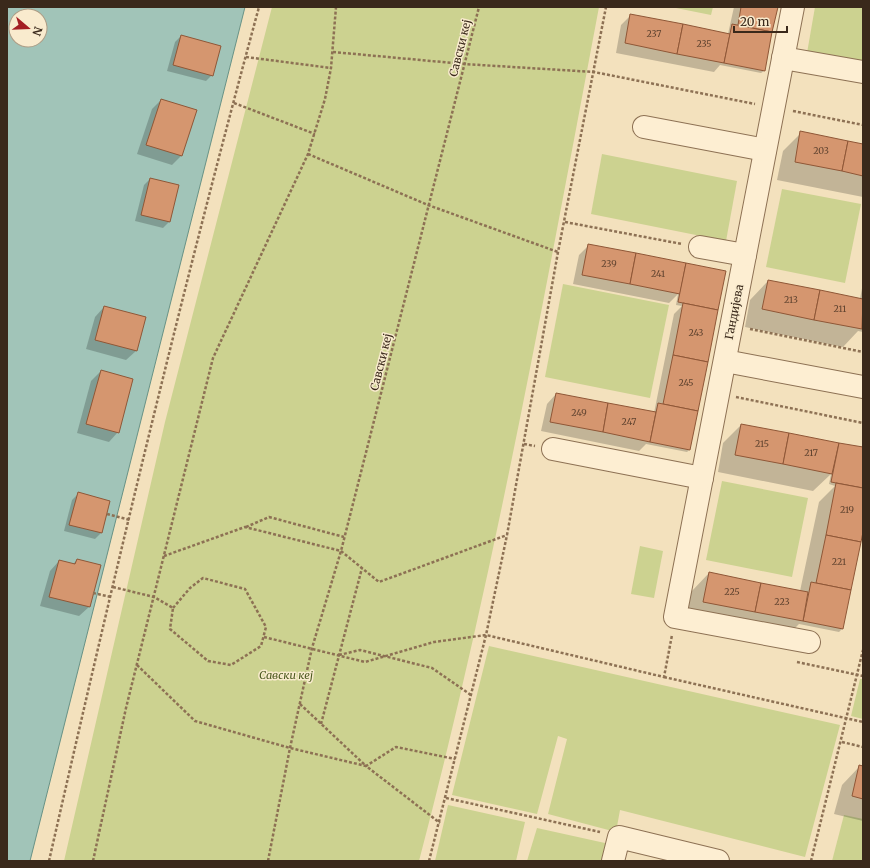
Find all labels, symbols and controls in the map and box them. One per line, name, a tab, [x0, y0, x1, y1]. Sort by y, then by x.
north arrow	[8, 8, 48, 48]
scale bar	[734, 8, 787, 34]
text: 20 m	[740, 14, 769, 29]
street label: Савски кеј	[446, 18, 474, 78]
text: N	[29, 25, 45, 38]
house number: 237	[647, 28, 661, 39]
house number: 235	[697, 38, 711, 49]
house number: 203	[813, 145, 829, 156]
house number: 239	[601, 258, 617, 269]
house number: 241	[651, 268, 665, 279]
street label: Гандијева	[722, 283, 746, 341]
house number: 213	[784, 294, 798, 305]
house number: 211	[834, 303, 846, 314]
house number: 243	[689, 327, 704, 338]
street label: Савски кеј	[367, 332, 395, 392]
house number: 245	[678, 377, 694, 388]
house number: 249	[571, 407, 587, 418]
house number: 247	[622, 416, 636, 427]
house number: 215	[755, 438, 769, 449]
house number: 217	[804, 447, 818, 458]
house number: 219	[840, 504, 854, 515]
house number: 221	[832, 556, 846, 567]
house number: 225	[724, 586, 740, 597]
house number: 223	[774, 596, 790, 607]
park label: Савски кеј	[259, 668, 314, 682]

